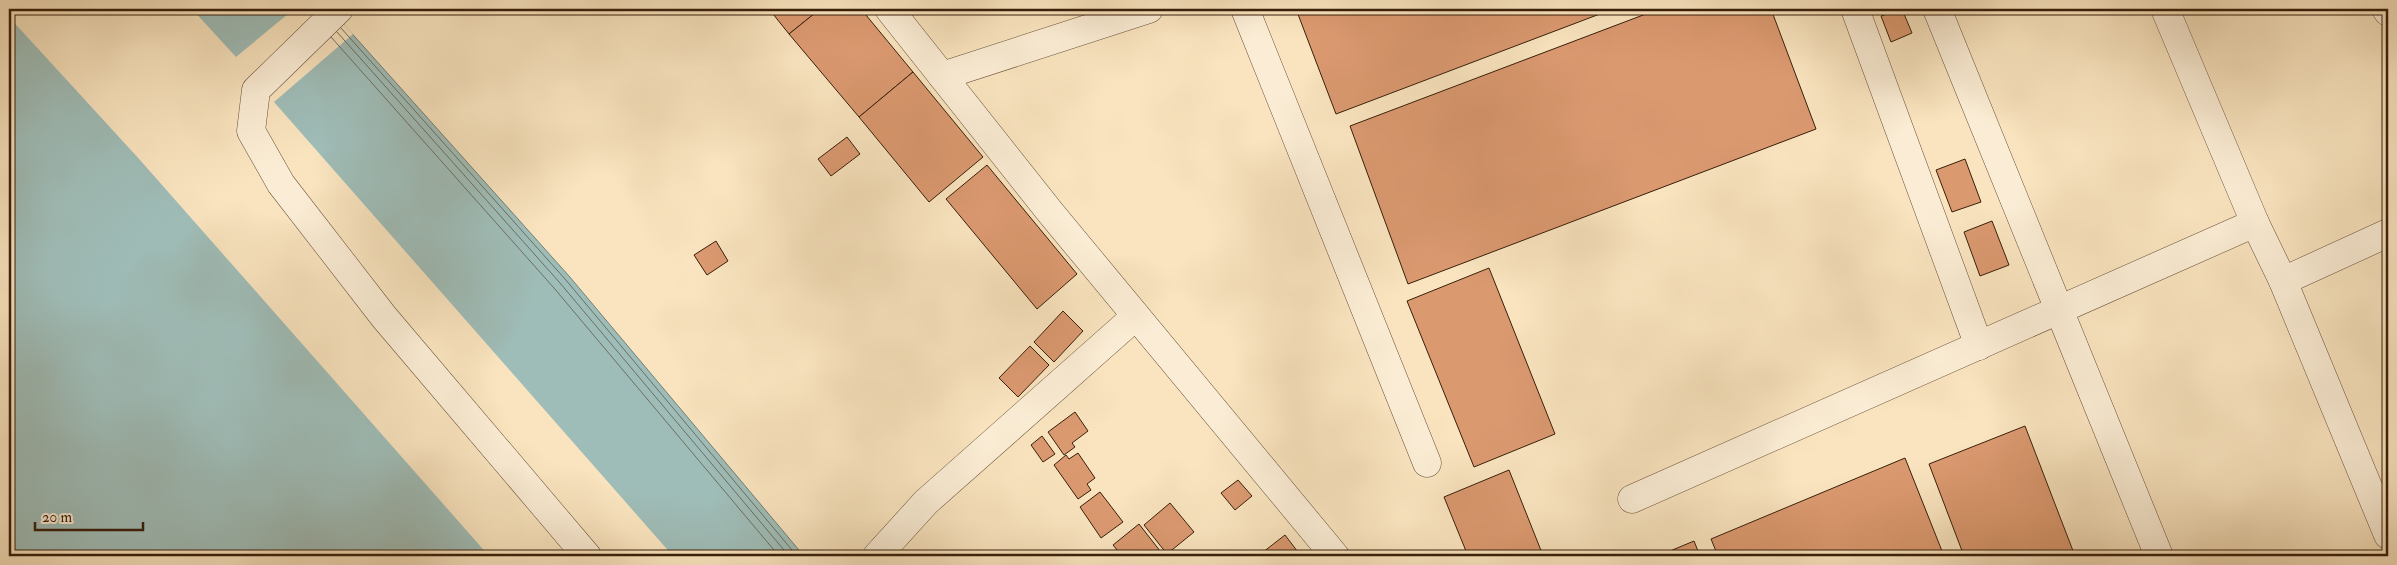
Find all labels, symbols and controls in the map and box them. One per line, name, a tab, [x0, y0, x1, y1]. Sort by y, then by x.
scale bar	[35, 500, 142, 532]
text: 20 m	[42, 508, 72, 527]

